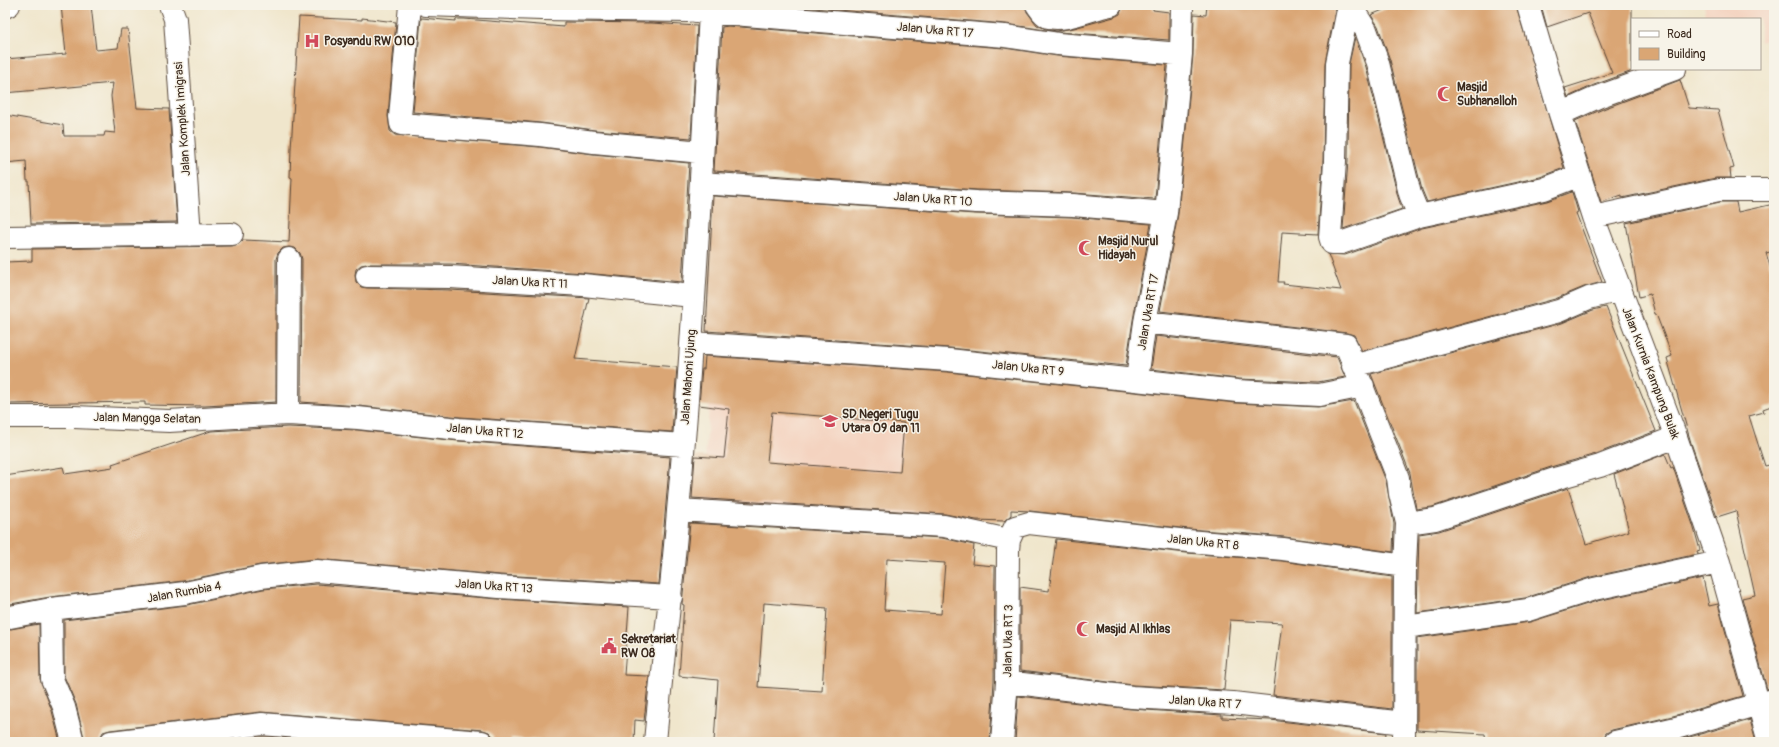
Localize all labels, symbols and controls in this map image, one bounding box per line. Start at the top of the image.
legend [1631,18,1761,70]
street label: Jalan Uka RT 17 [896,20,975,41]
text: Road [1667,27,1692,42]
hospital icon: Posyandu RW 010 [303,32,321,50]
place label: Posyandu RW 010 [324,34,415,49]
text: Building [1667,47,1706,62]
street label: Jalan Komplek Imigrasi [171,61,194,177]
place label: Masjid Subhanalloh [1457,80,1517,109]
mosque icon: Masjid Subhanalloh [1436,85,1454,103]
street label: Jalan Uka RT 10 [893,189,973,210]
place label: Masjid Nurul Hidayah [1098,234,1158,263]
mosque icon: Masjid Nurul Hidayah [1077,239,1095,257]
street label: Jalan Uka RT 17 [1134,272,1163,351]
street label: Jalan Uka RT 11 [492,273,568,292]
street label: Jalan Kurnia Kampung Bulak [1618,305,1683,441]
street label: Jalan Mahoni Ujung [678,329,699,425]
street label: Jalan Uka RT 9 [991,357,1065,380]
place label: SD Negeri Tugu Utara 09 dan 11 [842,407,920,436]
street label: Jalan Mangga Selatan [93,410,201,427]
school or university icon: SD Negeri Tugu Utara 09 dan 11 [821,412,839,430]
street label: Jalan Uka RT 12 [446,421,525,442]
street label: Jalan Uka RT 8 [1166,531,1240,554]
street label: Jalan Uka RT 13 [455,576,533,597]
street label: Jalan Rumbia 4 [146,579,222,606]
street label: Jalan Uka RT 3 [1000,604,1017,678]
mosque icon: Masjid Al Ikhlas [1075,620,1093,638]
place label: Masjid Al Ikhlas [1096,622,1171,637]
place label: Sekretariat RW 08 [621,632,677,661]
public building icon: Sekretariat RW 08 [600,637,618,655]
street label: Jalan Uka RT 7 [1168,692,1242,713]

